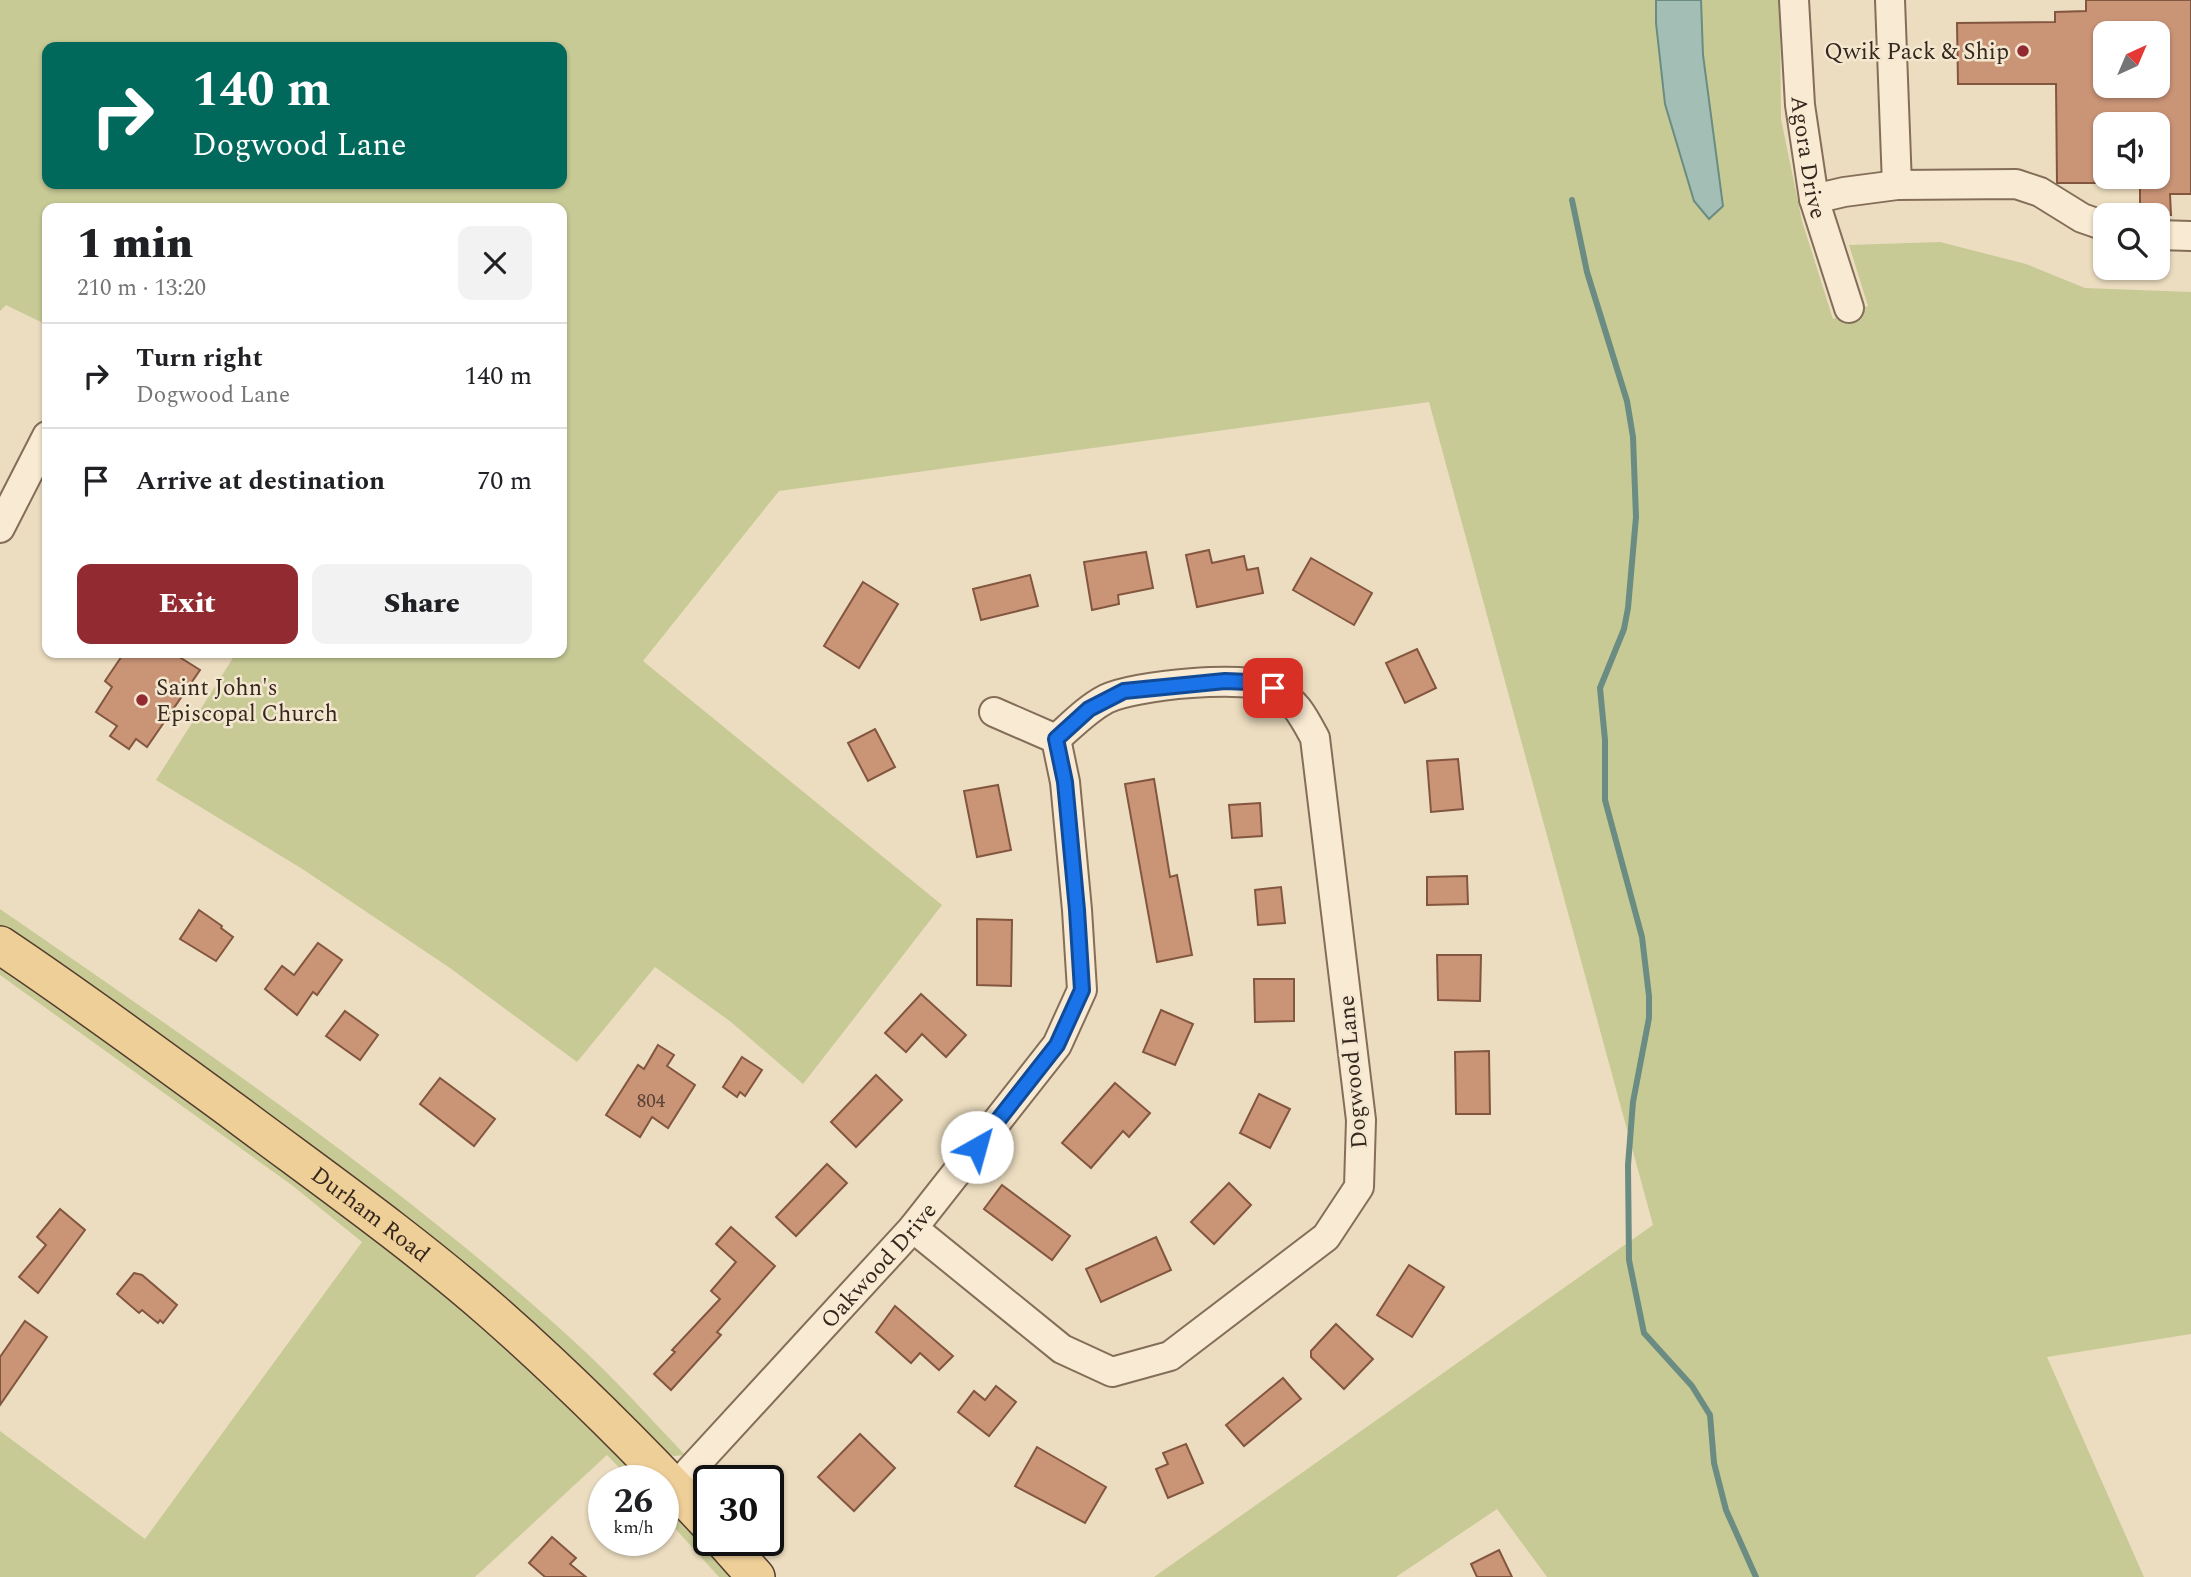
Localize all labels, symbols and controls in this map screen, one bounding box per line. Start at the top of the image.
north arrow [2093,21,2170,98]
map controls [2093,21,2170,280]
place label: Qwik Pack & Ship [1824,35,2009,70]
marker: Qwik Pack & Ship [2015,43,2031,59]
text: 140 m [192,53,331,128]
icon: right [77,70,168,161]
street label: Agora Drive [1780,95,1835,224]
button: sound [2093,112,2170,189]
text: Dogwood Lane [192,121,406,170]
button: search [2093,203,2170,280]
text: 1 min [77,213,193,276]
button: close [458,226,532,300]
text: 210 m · 13:20 [77,271,206,306]
text: Turn right [136,338,263,378]
text: 140 m [464,356,532,396]
icon: right [77,357,115,395]
text: Dogwood Lane [136,378,290,413]
text: Arrive at destination [136,461,385,501]
text: 70 m [477,461,532,501]
icon: arrive [77,462,115,500]
button: Exit [77,564,298,644]
button: Share [312,564,532,644]
pin [1243,658,1303,718]
icon: arrive [1254,669,1292,707]
place label: Saint John's Episcopal Church [156,671,338,732]
marker: Saint John's Episcopal Church [134,692,150,708]
street label: Dogwood Lane [1329,994,1378,1150]
house number: 804 [637,1087,666,1116]
position arrow [940,1110,1014,1184]
street label: Durham Road [303,1158,437,1272]
street label: Oakwood Drive [813,1195,946,1337]
speed limit sign: 30 [693,1465,784,1556]
text: 26 [614,1475,653,1528]
text: km/h [613,1514,654,1541]

